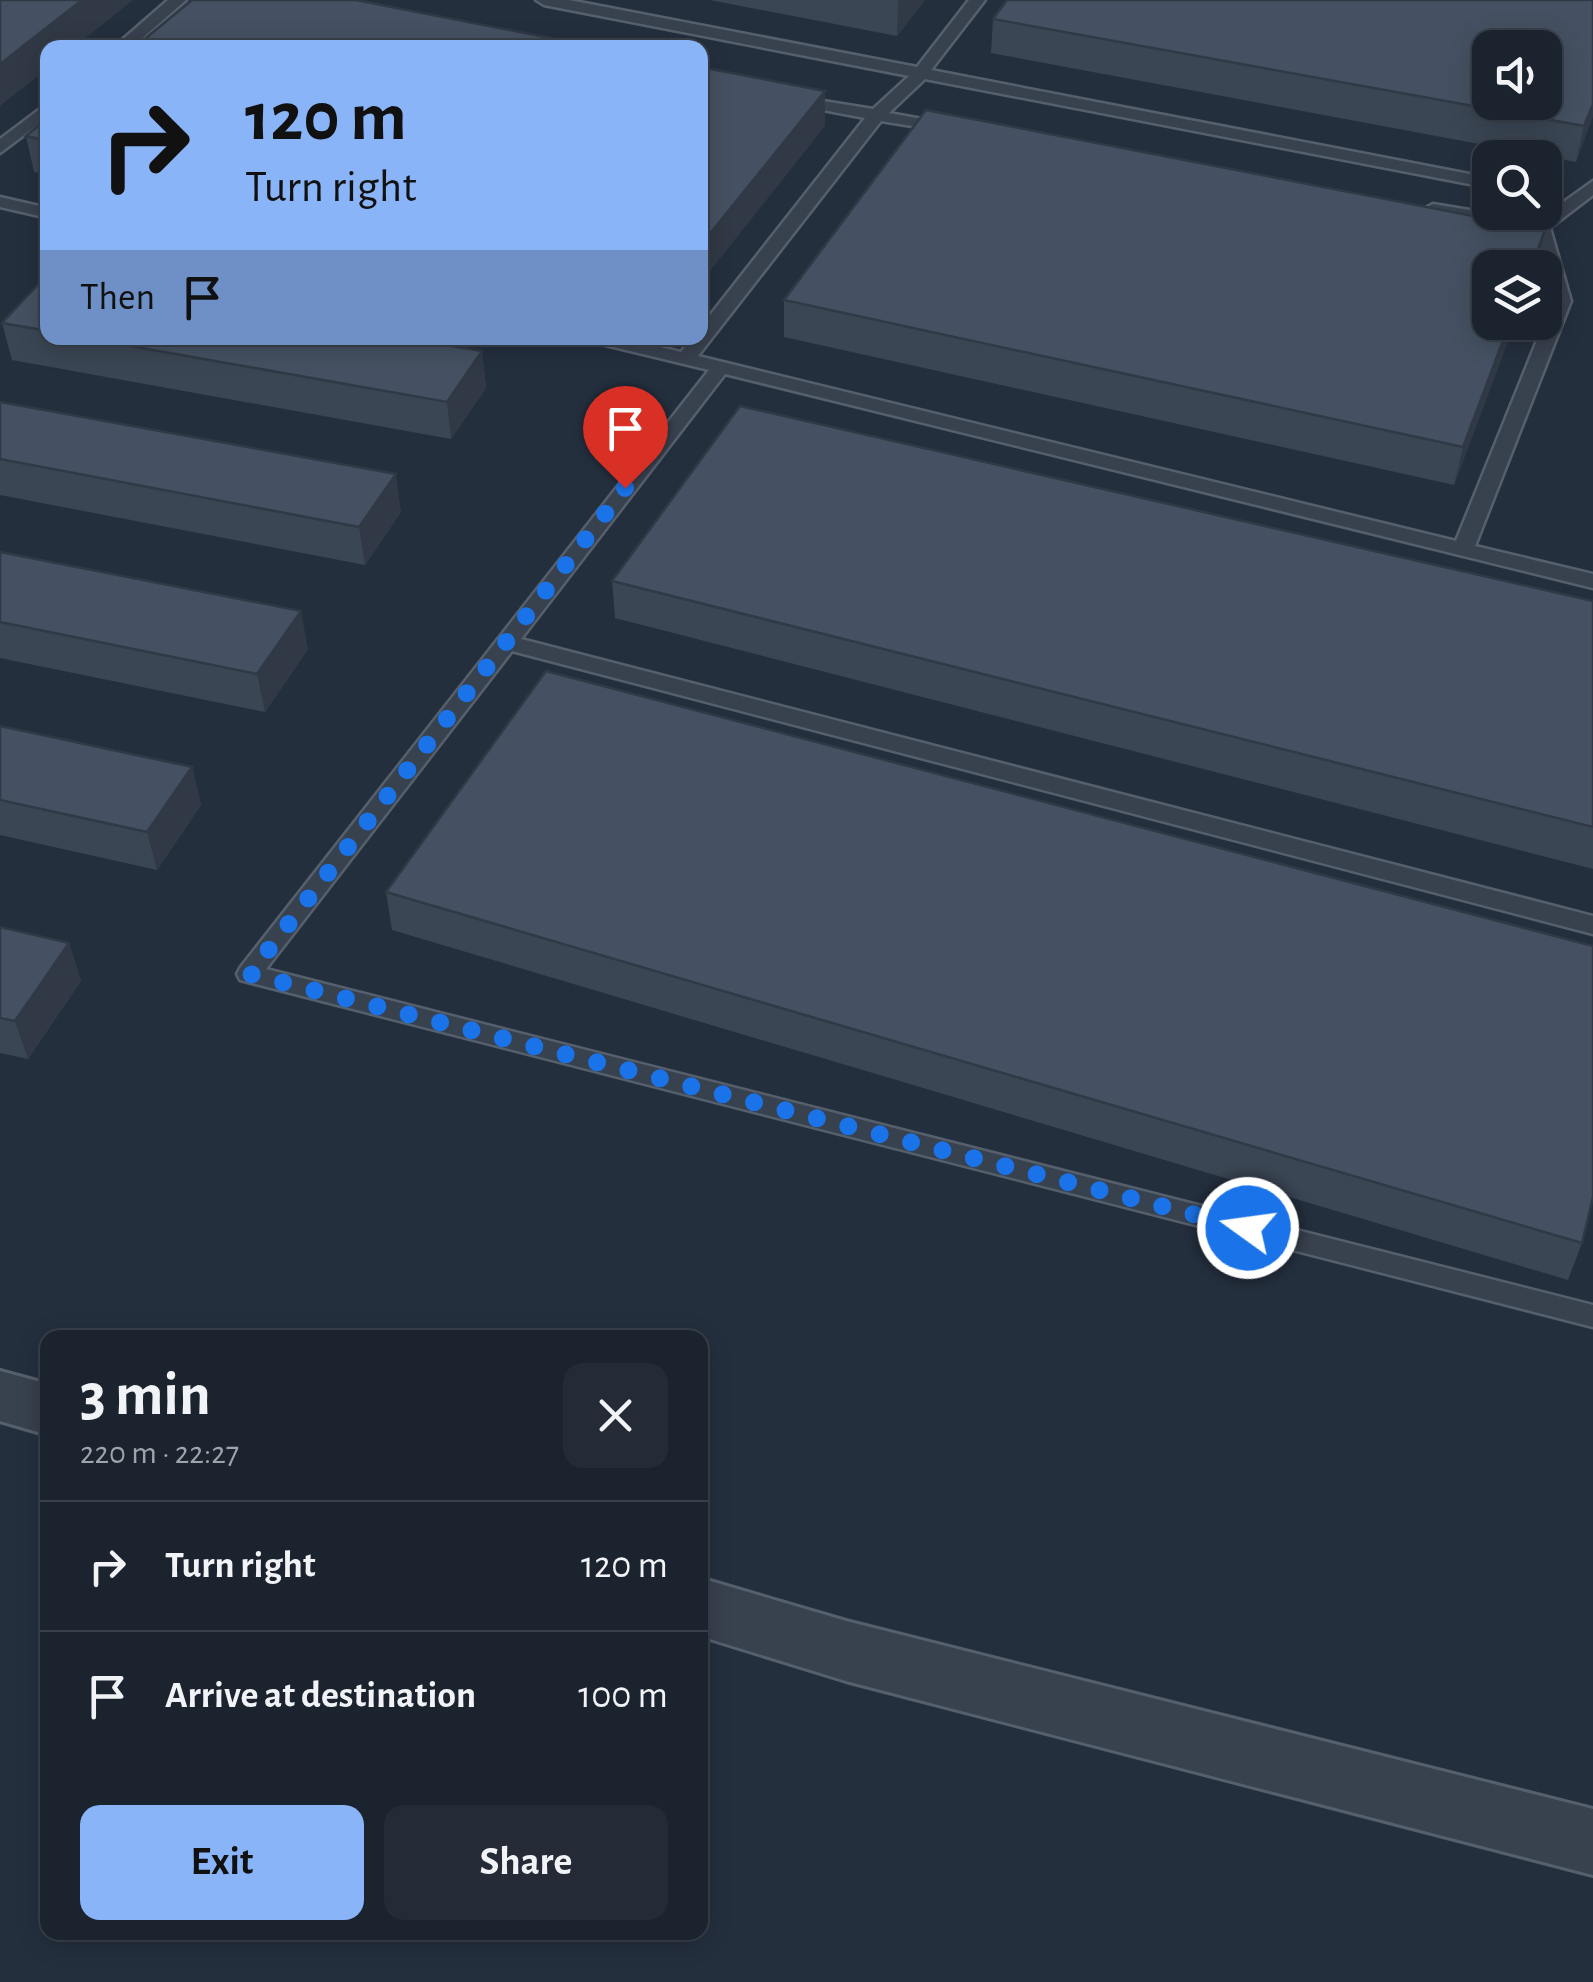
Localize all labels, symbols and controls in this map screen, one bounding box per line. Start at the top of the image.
map controls [1472,30,1562,340]
button: sound [1472,30,1562,120]
icon: right [80,80,210,210]
text: 120 m [245,83,407,153]
button: search [1472,140,1562,230]
text: Turn right [245,165,417,210]
button: layers [1472,250,1562,340]
icon: arrive [175,270,230,325]
text: Then [80,279,155,317]
pin [583,386,668,489]
icon: arrive [598,401,653,456]
position arrow [1196,1176,1300,1280]
button: close [563,1363,668,1468]
text: 3 min [80,1366,211,1426]
text: 220 m · 22:27 [80,1437,239,1469]
icon: right [80,1539,135,1594]
text: Turn right [165,1547,315,1585]
text: 120 m [581,1547,668,1585]
icon: arrive [80,1669,135,1724]
text: Arrive at destination [165,1677,476,1715]
text: 100 m [578,1677,668,1715]
button: Exit [80,1805,364,1920]
button: Share [384,1805,668,1920]

